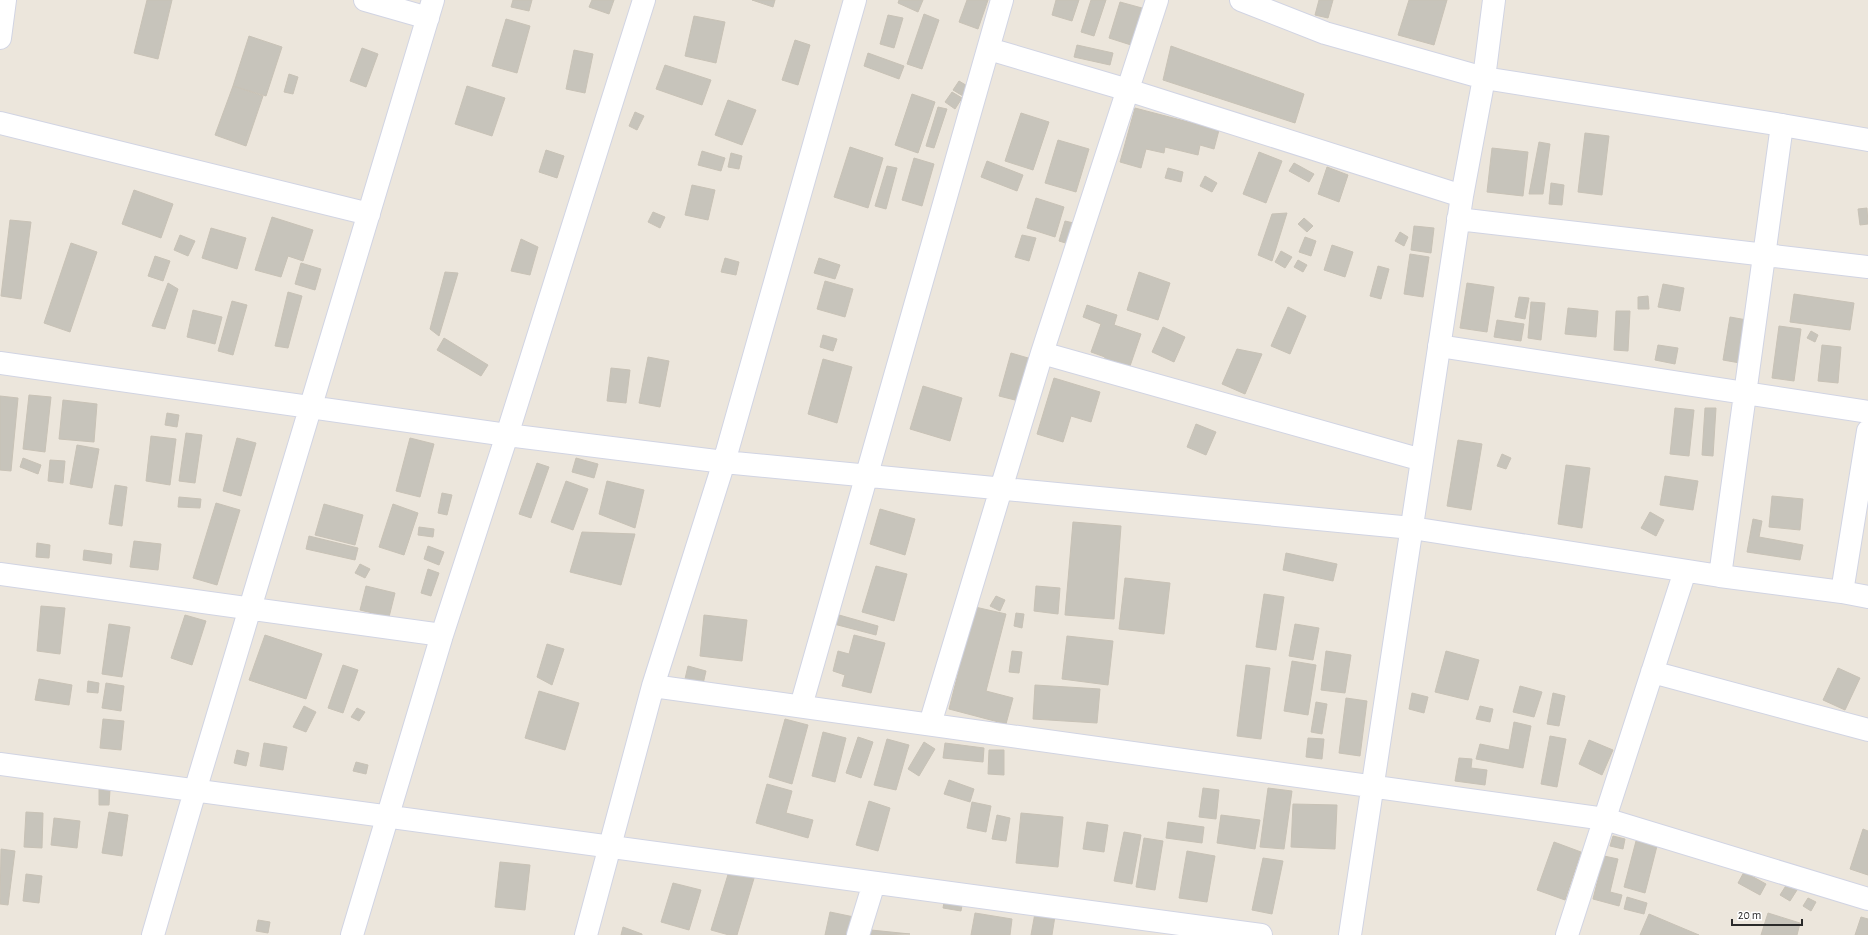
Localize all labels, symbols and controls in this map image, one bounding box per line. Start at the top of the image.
scale bar [1732,901,1802,927]
text: 20 m [1738,909,1761,921]

